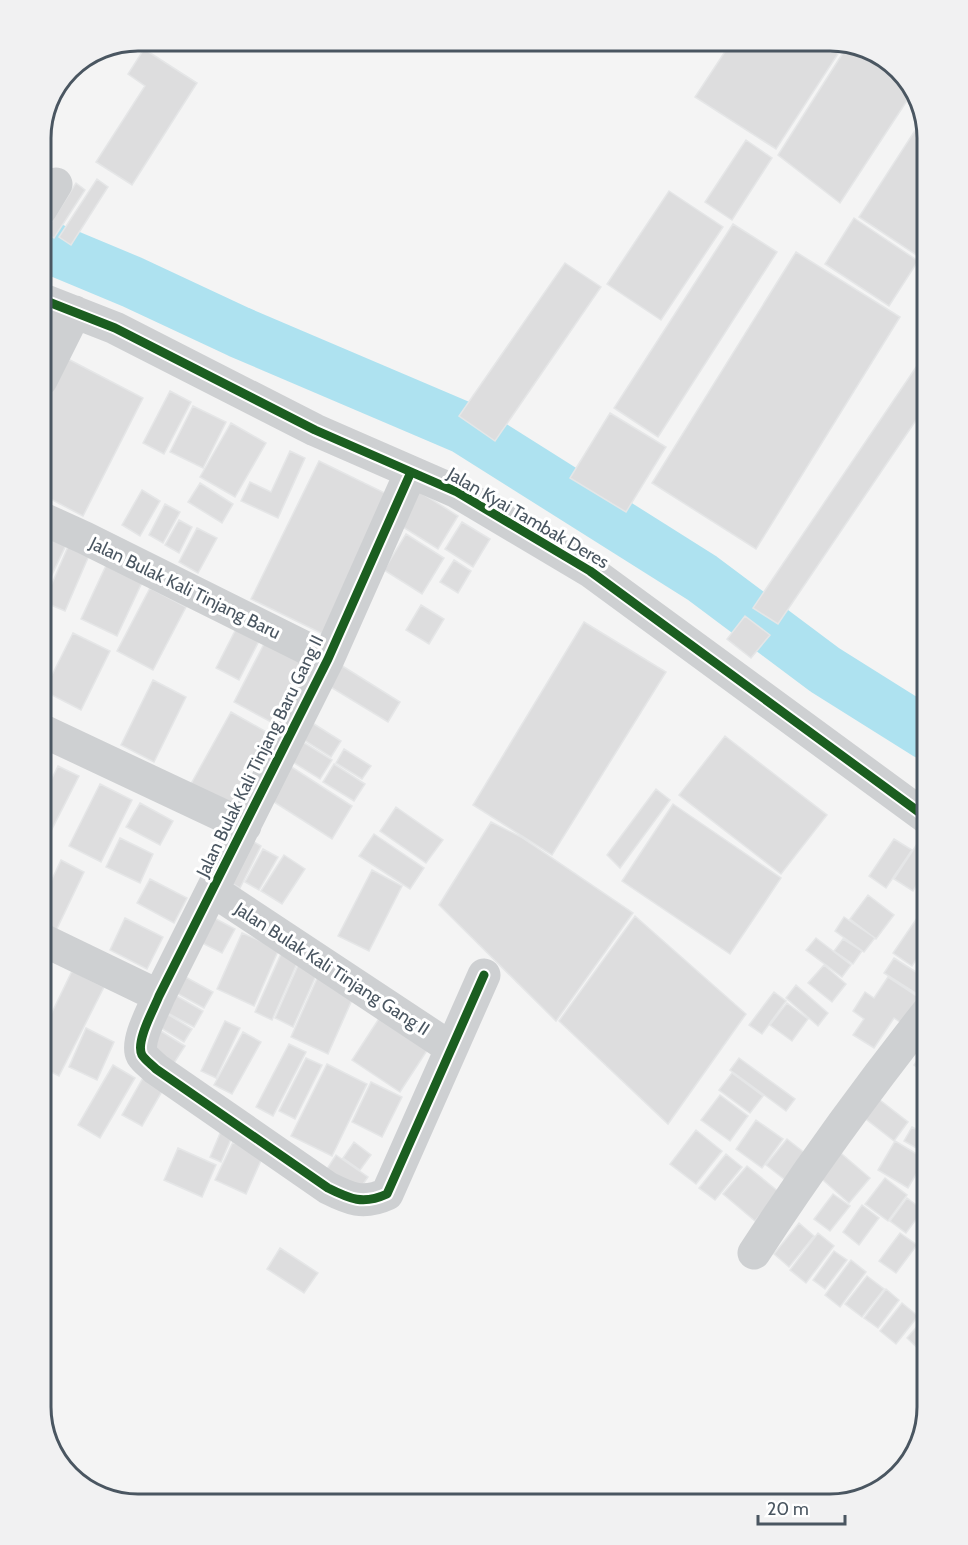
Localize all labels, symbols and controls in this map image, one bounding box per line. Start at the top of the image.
street label: Jalan Kyai Tambak Deres [443,462,613,573]
street label: Jalan Bulak Kali Tinjang Baru [85,532,284,644]
street label: Jalan Bulak Kali Tinjang Baru Gang II [191,631,328,881]
street label: Jalan Bulak Kali Tinjang Gang II [230,897,434,1040]
scale bar [758,1488,845,1526]
text: 20 m [767,1498,809,1520]

